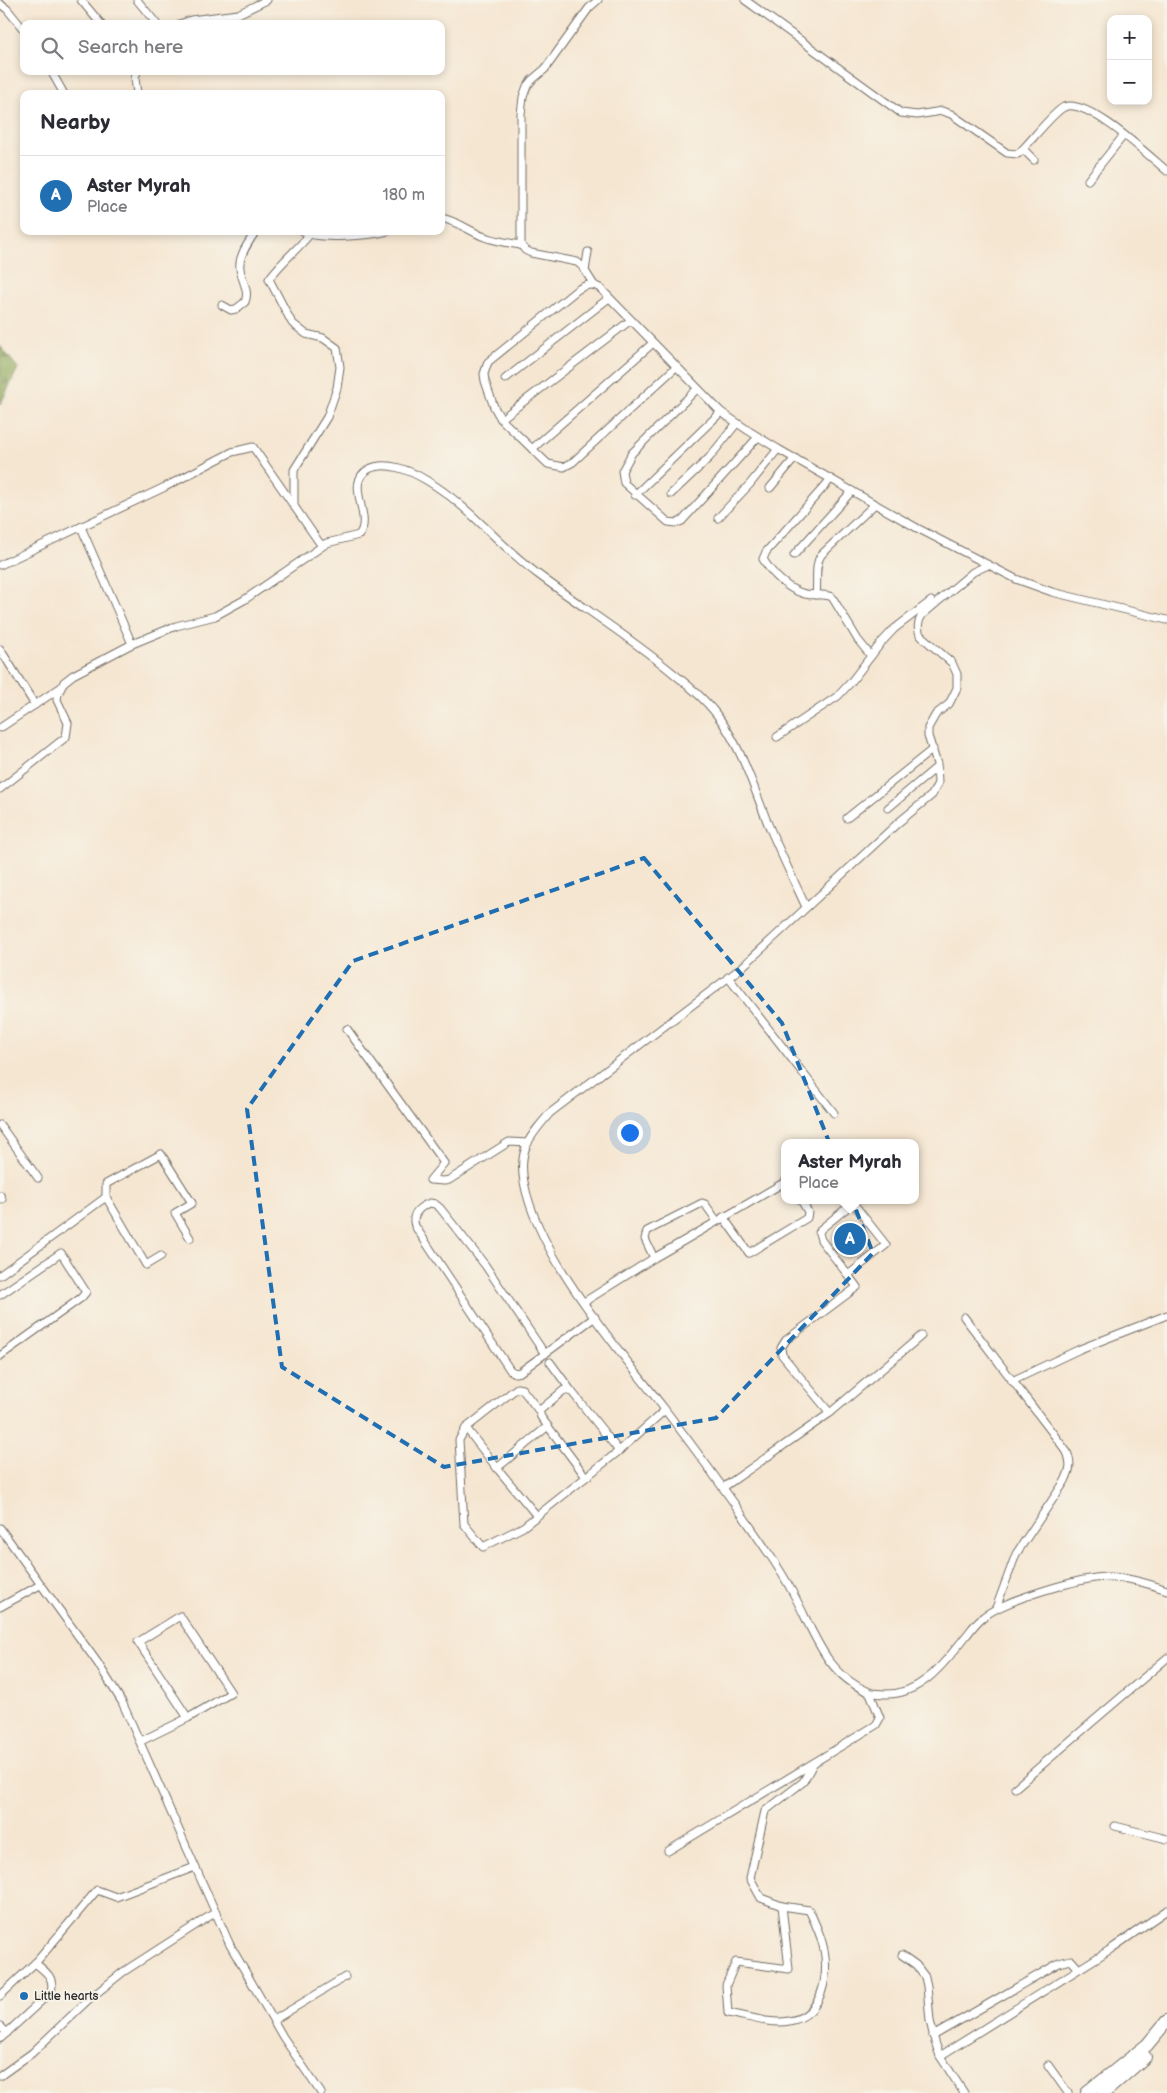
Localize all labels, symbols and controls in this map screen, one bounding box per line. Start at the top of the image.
map controls [1107,15,1152,105]
button: + [1107,15,1152,60]
search box [20,20,445,75]
icon: search [38,34,66,62]
text: Search here [78,36,183,59]
button: − [1107,60,1152,105]
text: Nearby [40,110,110,135]
text: Aster Myrah [87,175,191,198]
text: A [51,186,61,205]
text: 180 m [383,186,425,205]
text: Place [87,198,128,217]
your location [617,1120,643,1146]
popup [781,1139,919,1204]
text: Aster Myrah [798,1151,902,1174]
text: Place [798,1174,839,1193]
pin: A [834,1220,866,1258]
place label: Little hearts [34,1989,99,2004]
marker: Little hearts [18,1990,30,2002]

